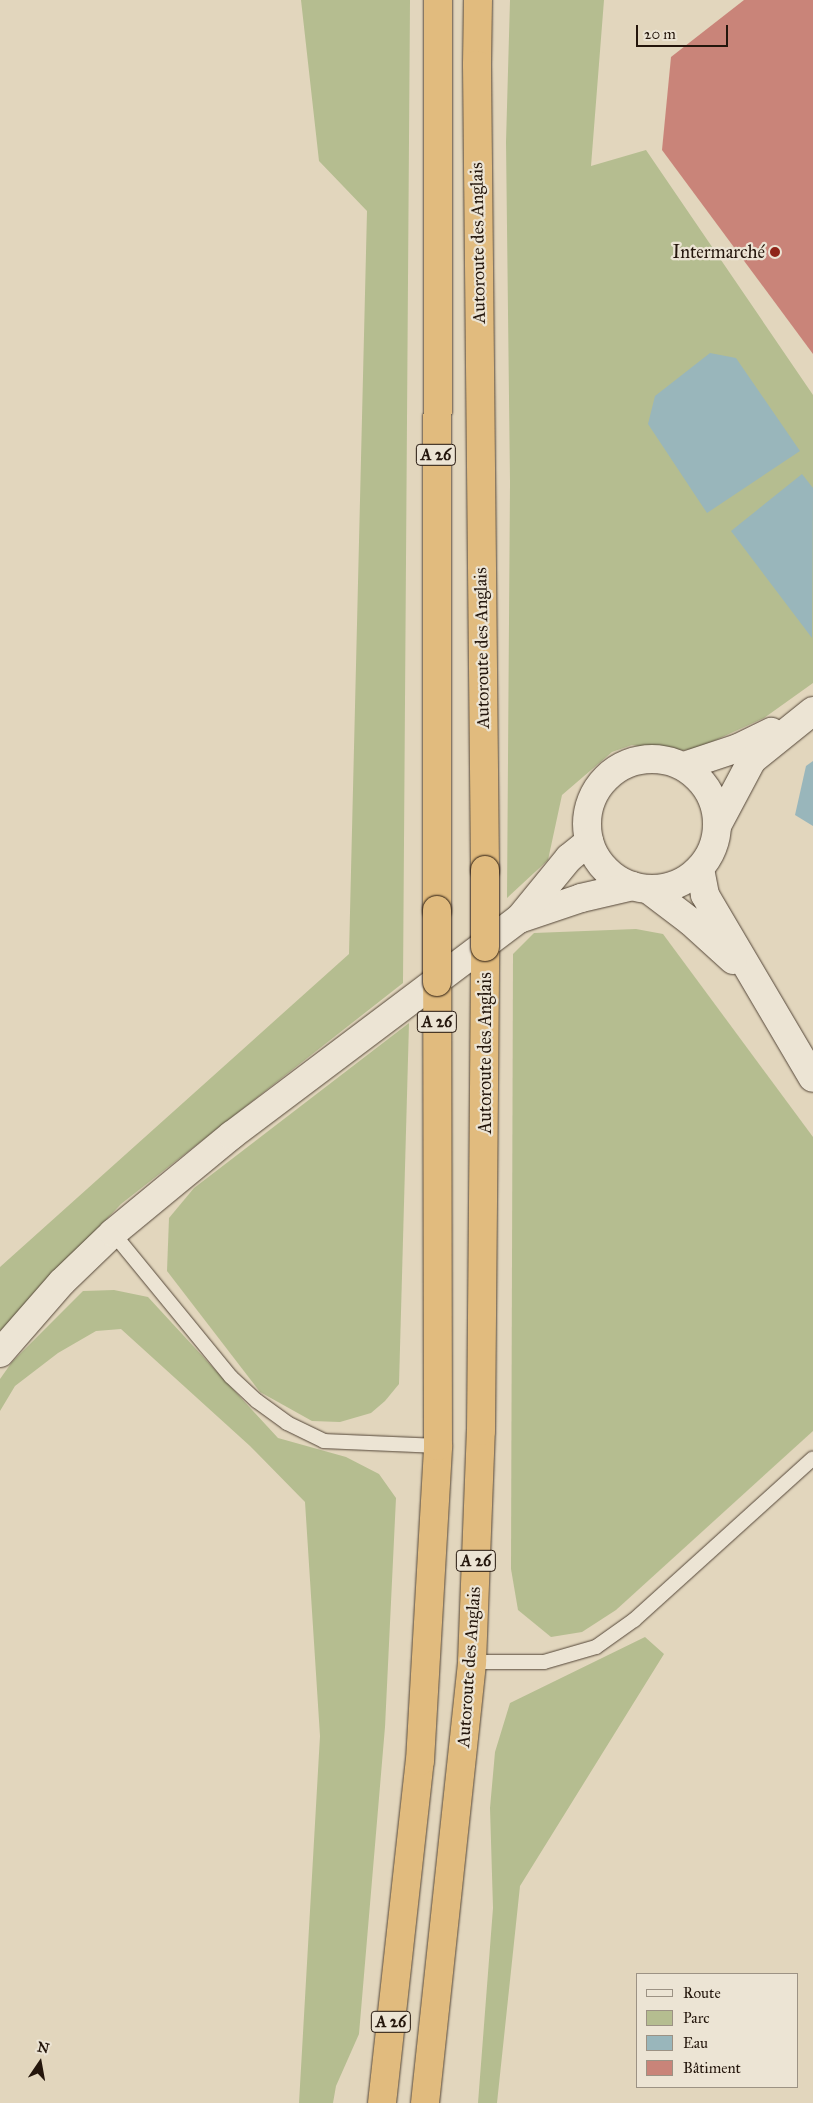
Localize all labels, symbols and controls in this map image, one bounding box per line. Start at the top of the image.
scale bar [638,15,730,47]
text: 20 m [644,25,676,43]
street label: Autoroute des Anglais [466,162,490,324]
place label: Intermarché [673,241,765,263]
marker: Intermarché [769,246,781,258]
road number: A 26 [415,442,457,468]
street label: Autoroute des Anglais [470,567,494,729]
street label: Autoroute des Anglais [474,972,496,1134]
road number: A 26 [416,1009,458,1036]
road number: A 26 [455,1548,497,1574]
street label: Autoroute des Anglais [453,1586,485,1748]
legend [636,1973,798,2088]
text: Route [683,1984,721,2002]
road number: A 26 [370,2008,412,2035]
text: Parc [683,2009,710,2027]
text: Eau [683,2034,708,2052]
north arrow [15,2038,65,2088]
text: N [36,2038,51,2057]
text: Bâtiment [683,2059,741,2077]

